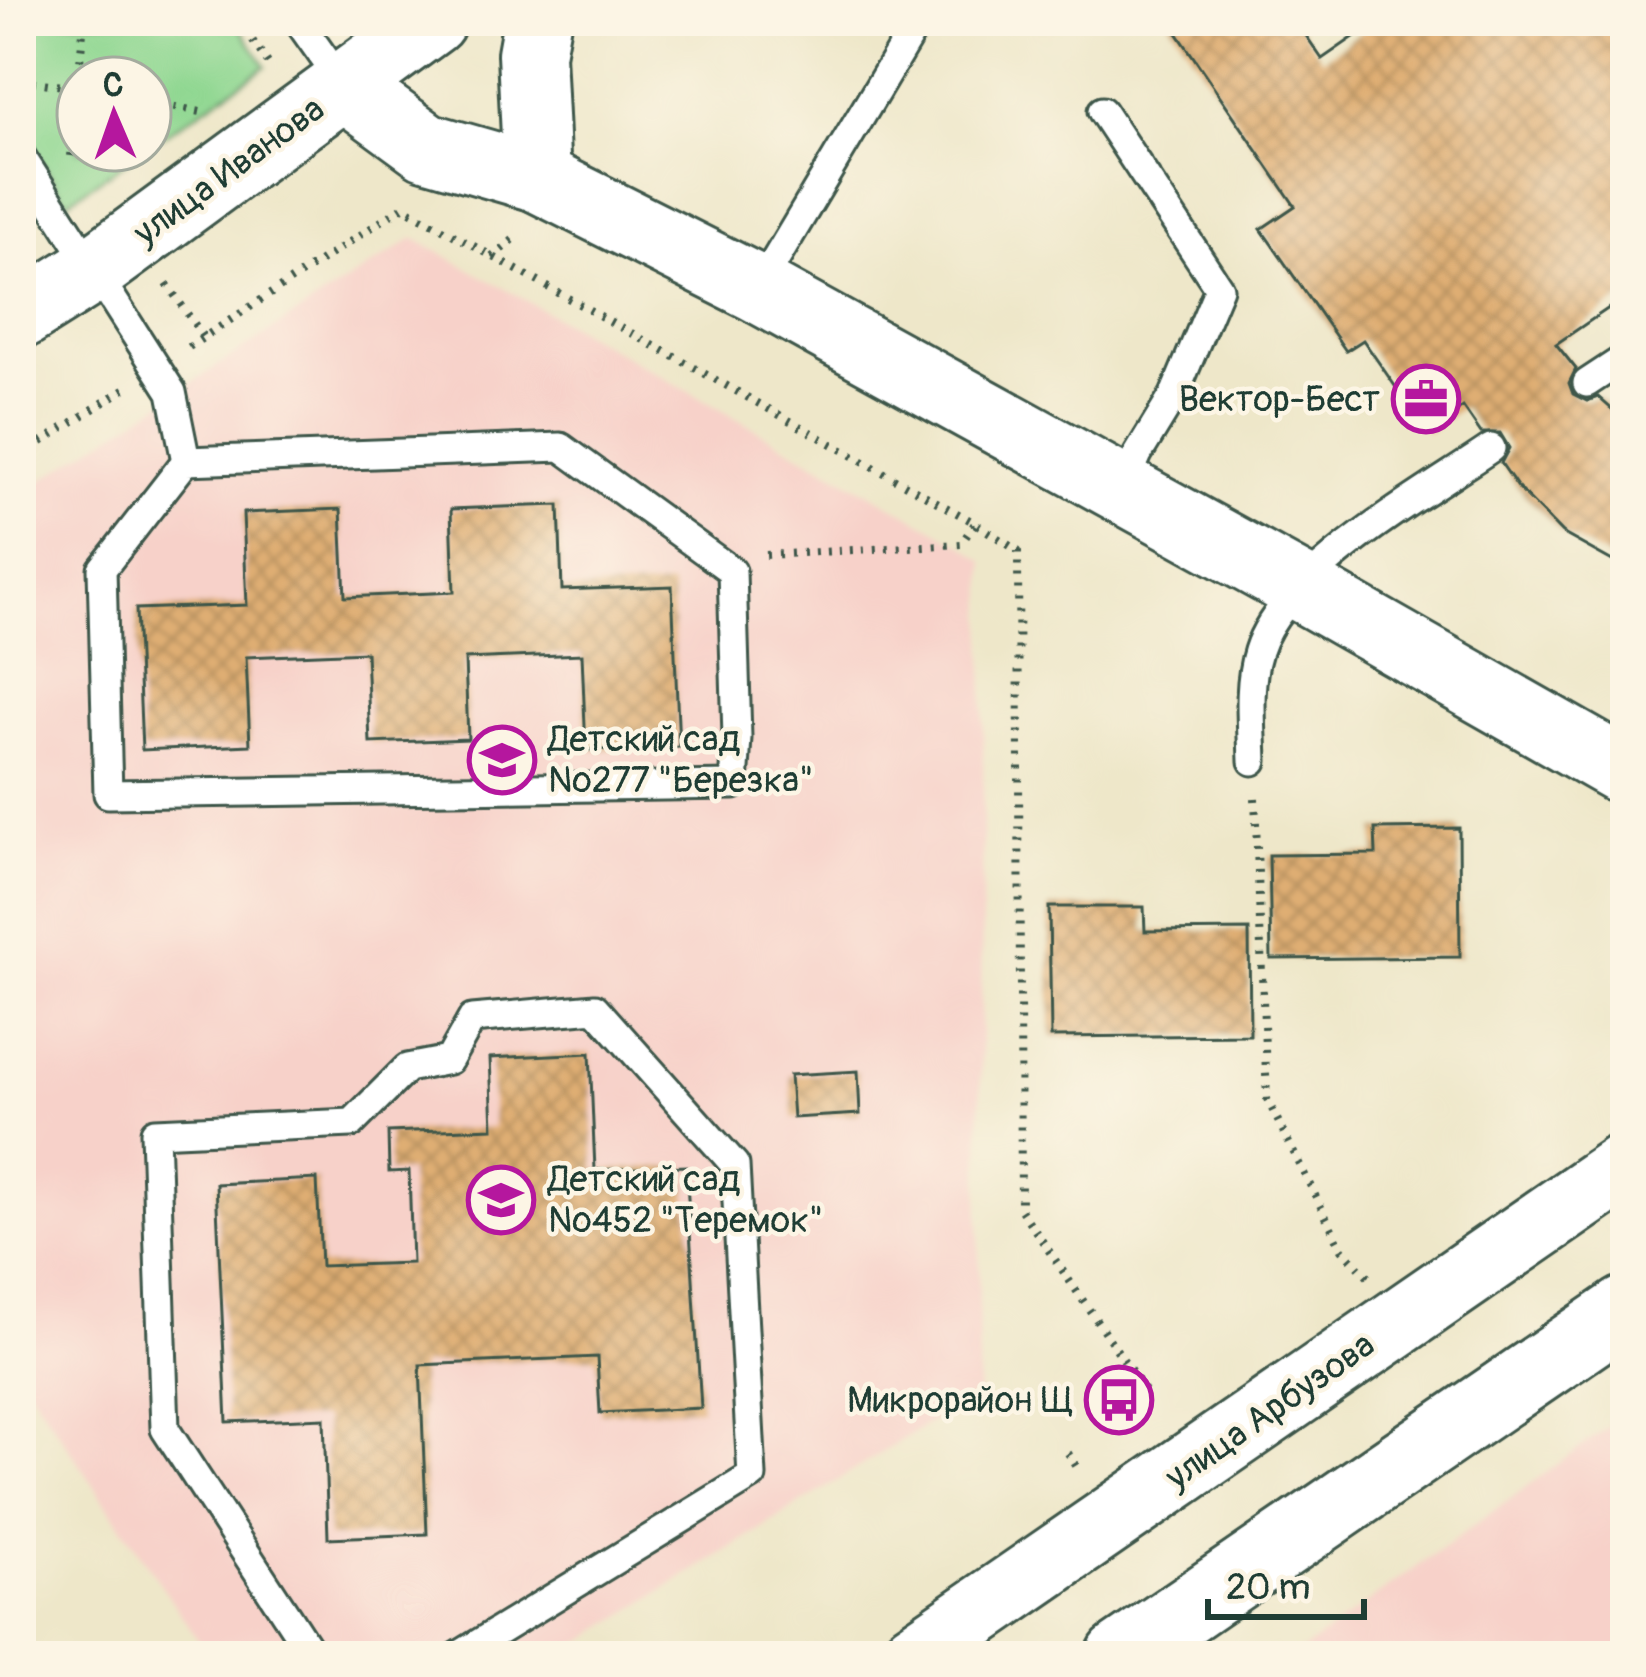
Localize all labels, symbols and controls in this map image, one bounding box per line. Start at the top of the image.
north arrow [54,54,174,174]
text: С [102,65,124,106]
street label: улица Иванова [124,87,333,256]
office icon: Вектор-Бeст [1391,364,1461,434]
place label: Вектор-Бeст [1179,377,1380,422]
place label: Детский сад №277 "Березка" [546,717,814,803]
school or university icon: Детский сад №277 "Березка" [467,725,537,795]
place label: Детский сад №452 "Теремок" [546,1157,823,1243]
school or university icon: Детский сад №452 "Теремок" [466,1165,536,1235]
street label: улица Арбузова [1156,1322,1383,1500]
bus stop icon: Микрорайон Щ [1084,1365,1154,1435]
place label: Микрорайон Щ [847,1378,1073,1423]
scale bar [1208,1545,1364,1619]
text: 20 m [1226,1565,1311,1610]

